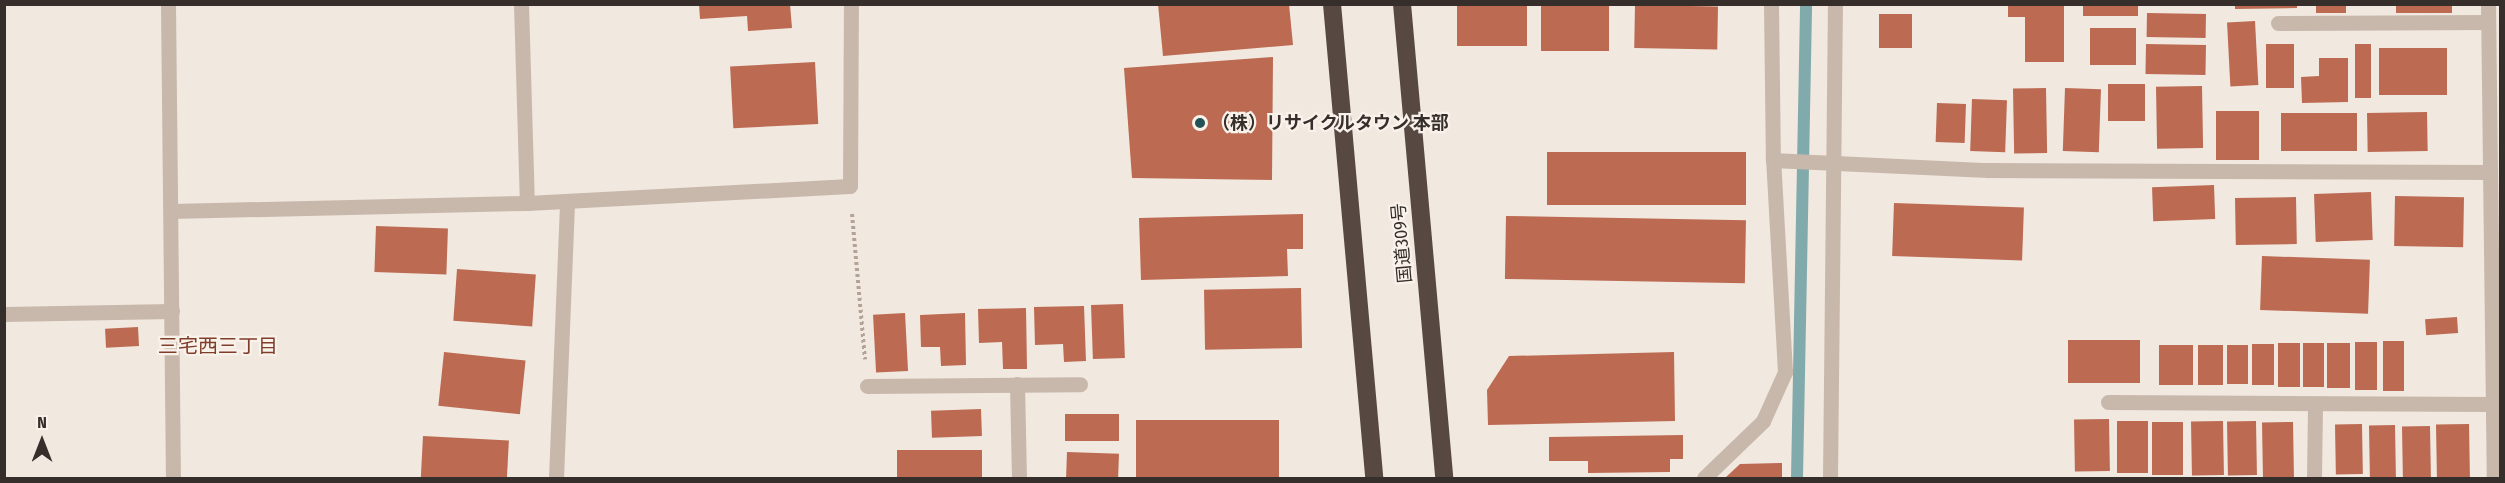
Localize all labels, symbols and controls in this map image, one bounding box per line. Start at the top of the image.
place label: （株）リサイクルタウン 本部 [1212,112,1450,134]
marker: （株）リサイクルタウン 本部 [1193,116,1207,130]
street label: 国道309号 [1388,202,1416,284]
district label: 三宅西三丁目 [158,334,278,358]
north arrow [12,411,72,471]
text: N [37,413,47,432]

